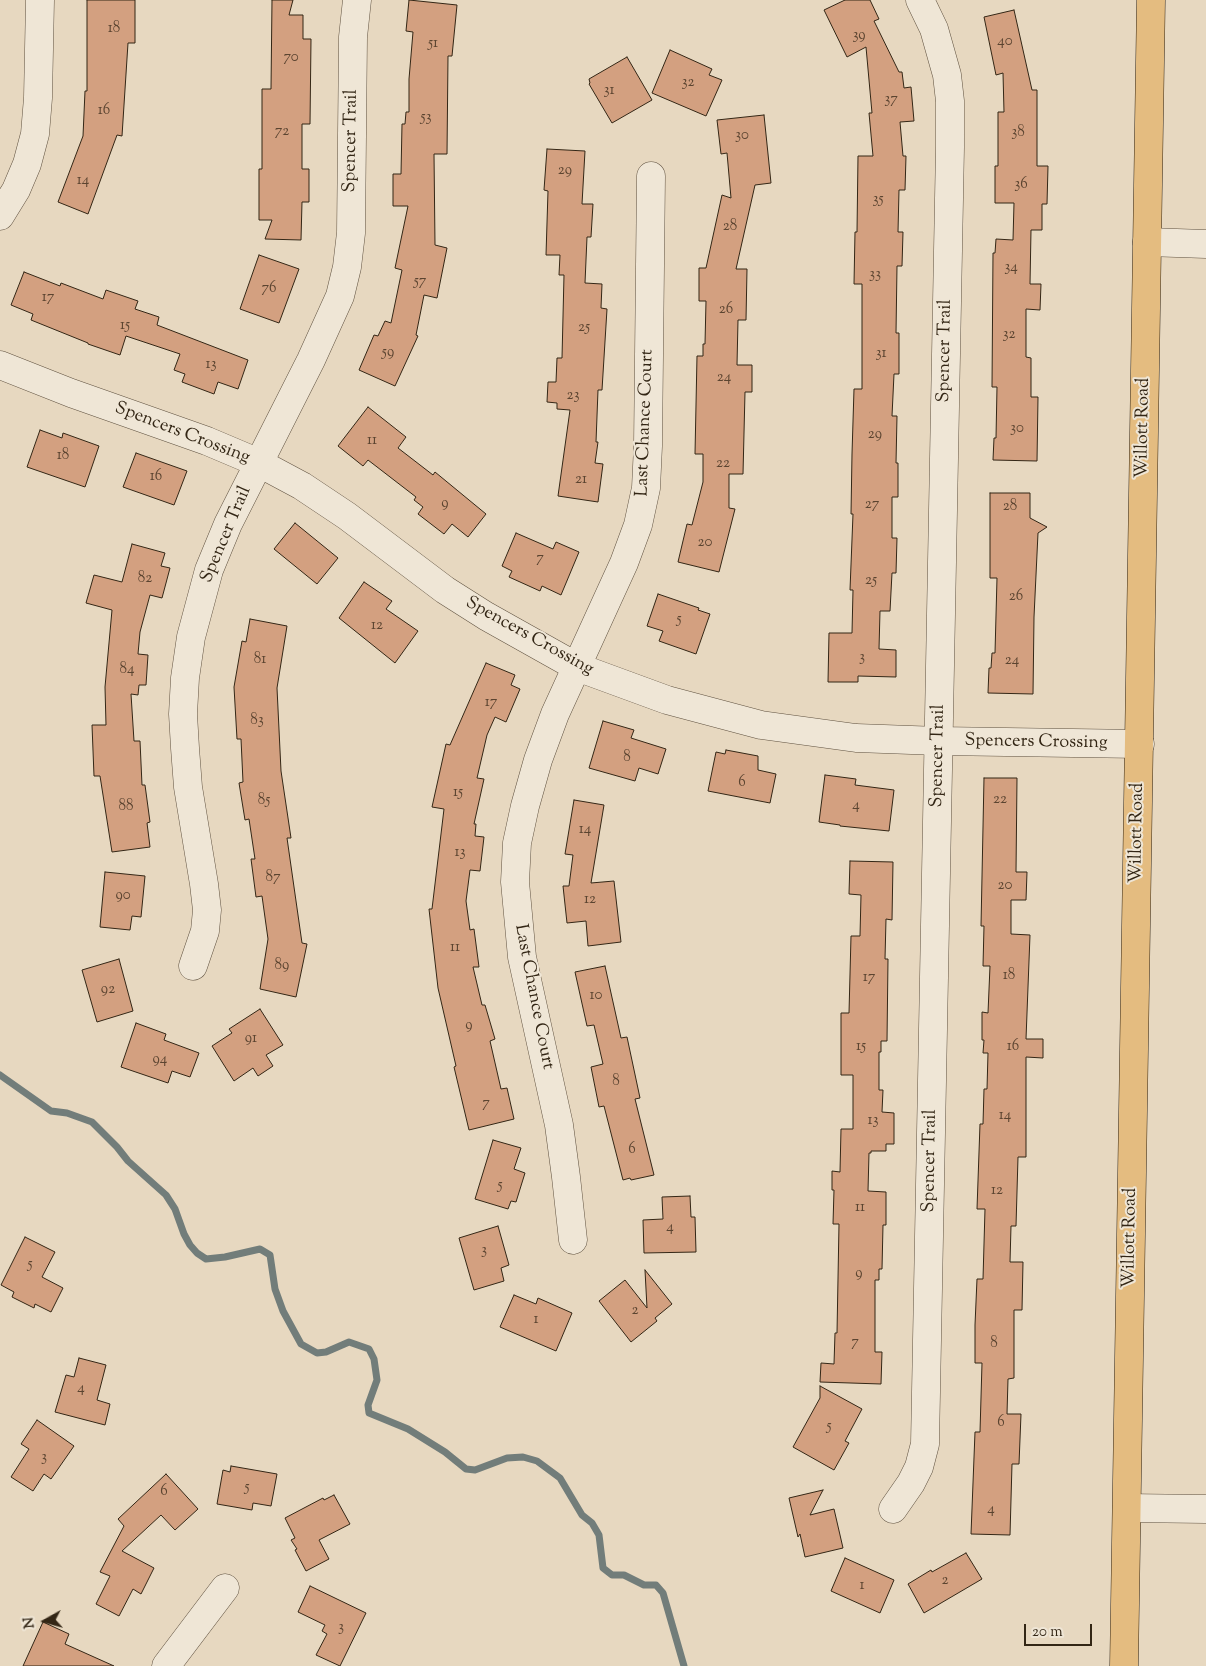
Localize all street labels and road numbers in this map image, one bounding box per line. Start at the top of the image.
street label: Spencer Trail [340,89,364,193]
street label: Spencer Trail [934,299,958,403]
street label: Last Chance Court [633,349,659,497]
street label: Willott Road [1132,378,1156,478]
street label: Spencers Crossing [111,398,253,470]
street label: Spencer Trail [197,483,257,587]
street label: Spencers Crossing [461,593,597,681]
street label: Spencer Trail [927,704,951,808]
street label: Spencers Crossing [964,731,1108,755]
street label: Willott Road [1126,783,1150,883]
street label: Last Chance Court [508,923,558,1071]
street label: Spencer Trail [919,1109,943,1213]
street label: Willott Road [1119,1188,1143,1288]

